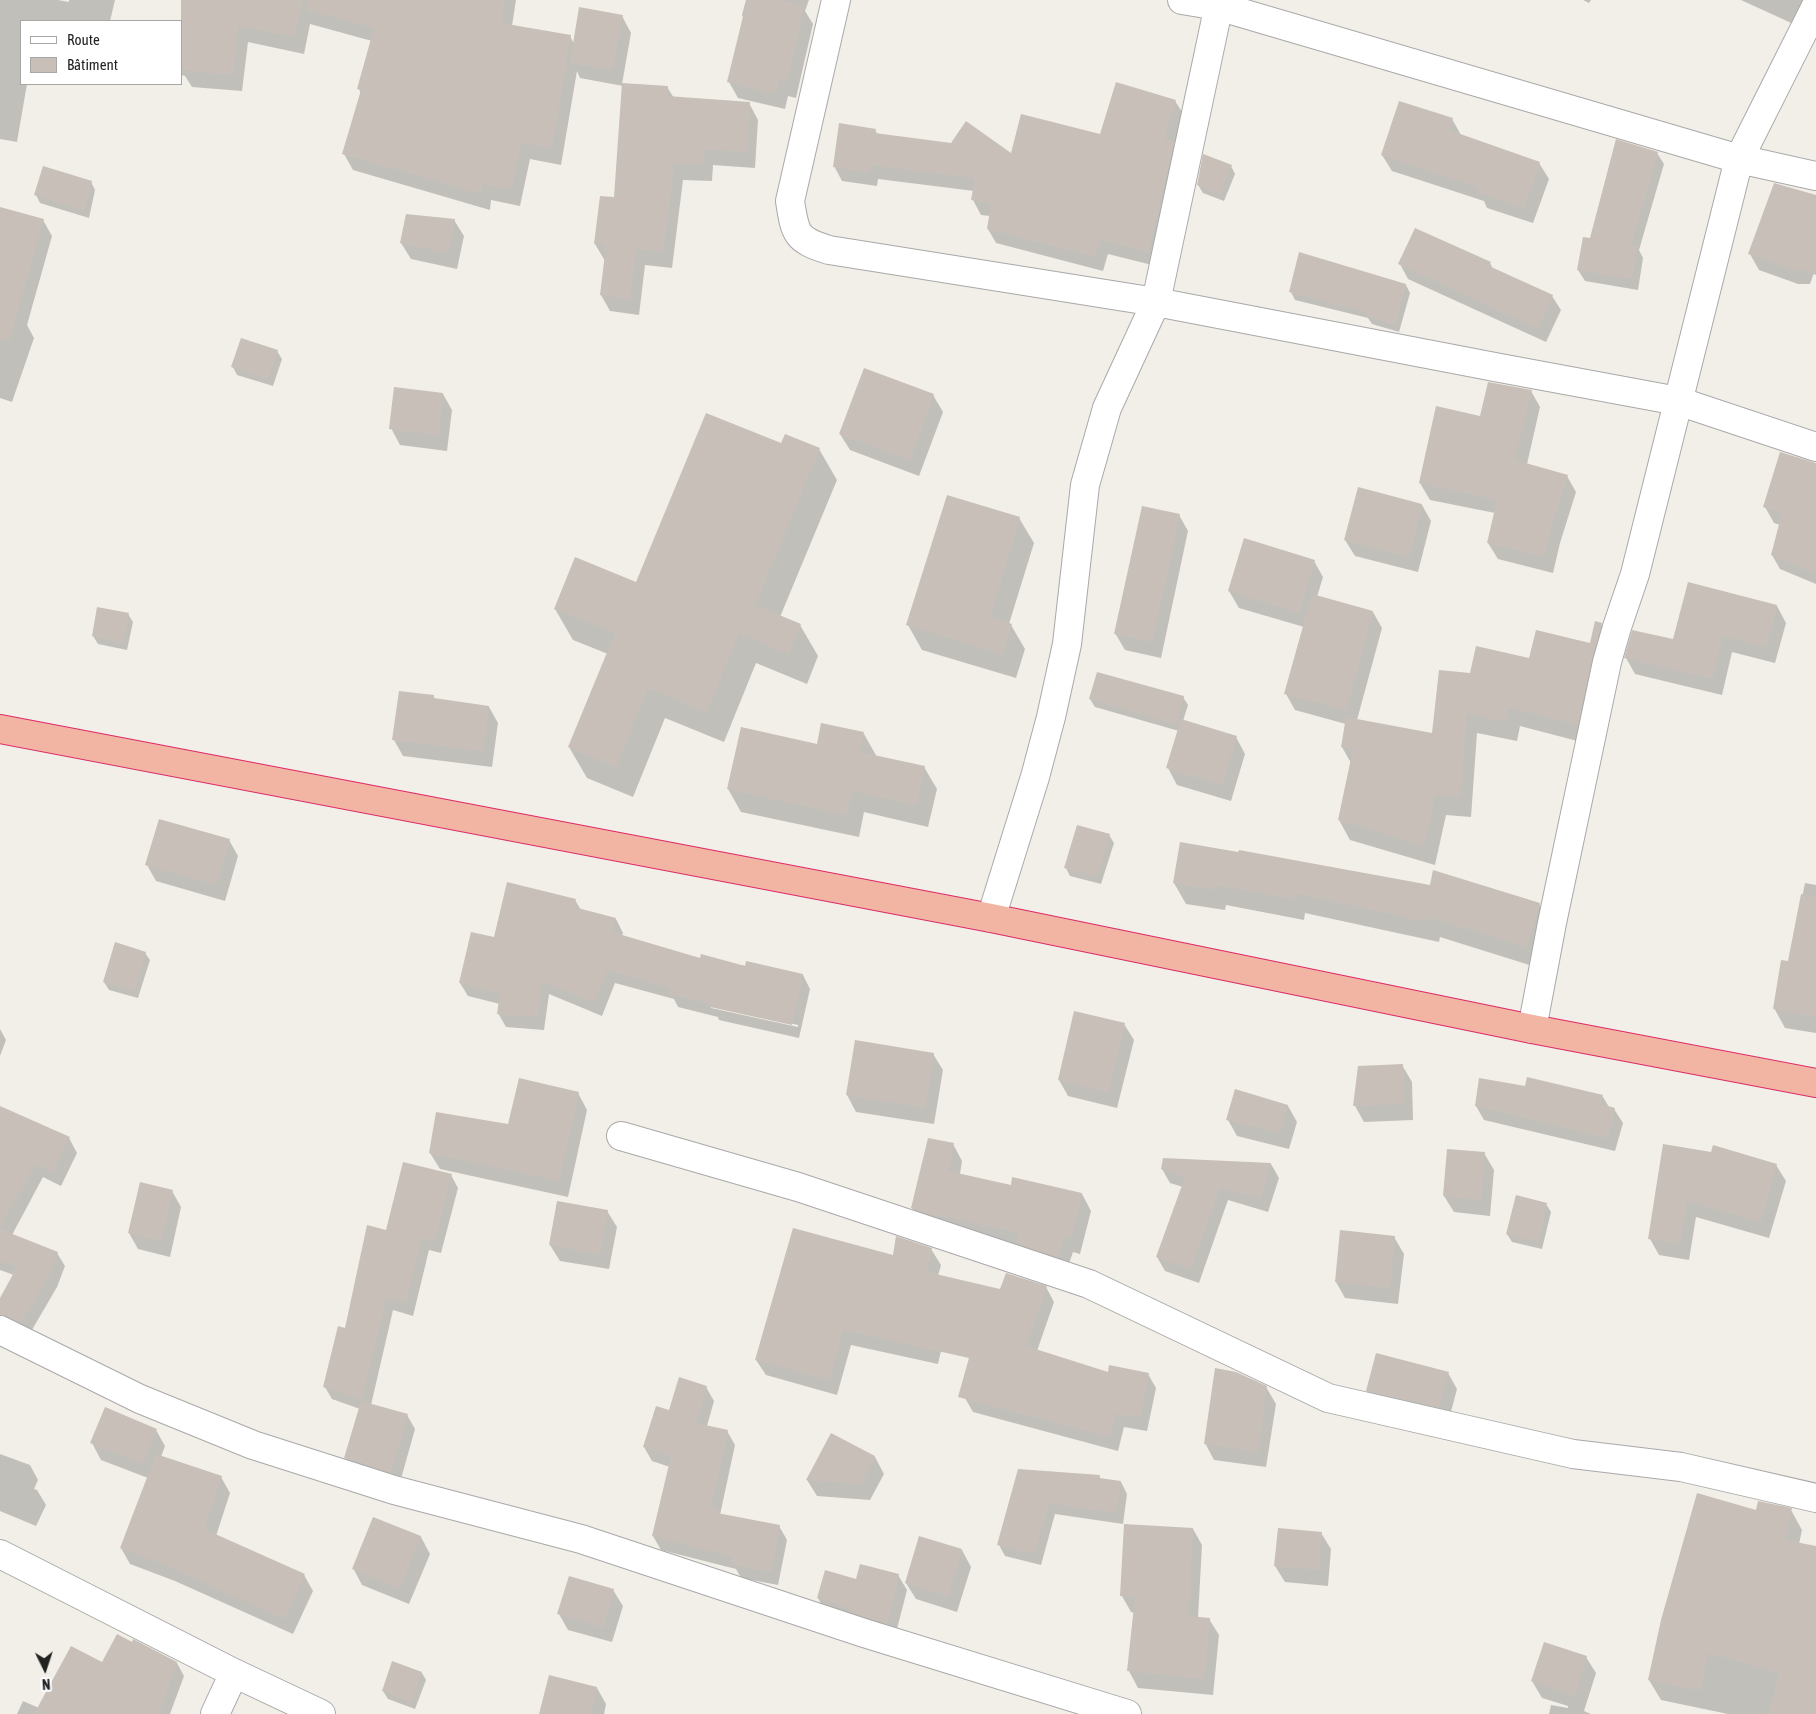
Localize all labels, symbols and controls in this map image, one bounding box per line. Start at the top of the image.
legend [20,20,182,85]
text: Route [67,31,100,48]
text: Bâtiment [67,56,118,73]
north arrow [20,1644,70,1694]
text: N [41,1676,51,1692]

